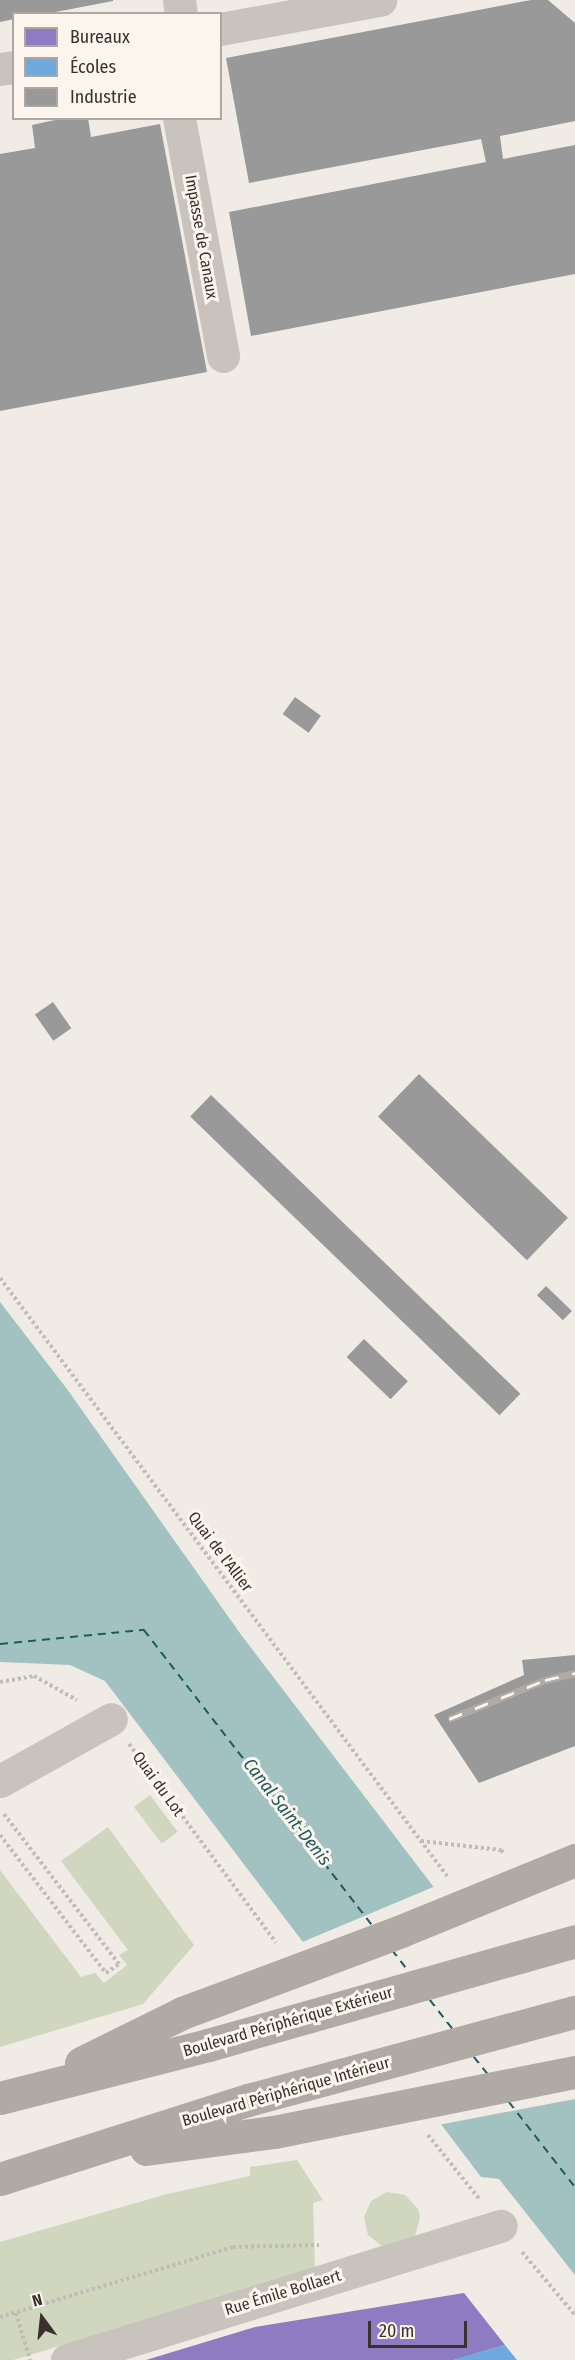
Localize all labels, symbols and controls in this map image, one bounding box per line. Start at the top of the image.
legend [12,12,222,120]
text: Bureaux [70,26,130,48]
text: Écoles [70,56,116,78]
text: Industrie [70,86,137,108]
street label: Impasse de Canaux [181,174,221,300]
street label: Quai de l'Allier [184,1508,256,1596]
street label: Quai du Lot [128,1748,188,1820]
water label: Canal Saint-Denis [238,1754,336,1870]
street label: Boulevard Périphérique Extérieur [181,1983,395,2061]
street label: Boulevard Périphérique Intérieur [180,2053,392,2131]
street label: Rue Émile Bollaert [223,2266,343,2320]
north arrow [12,2288,72,2348]
text: N [30,2290,44,2311]
scale bar [371,2309,470,2347]
text: 20 m [379,2320,414,2342]

